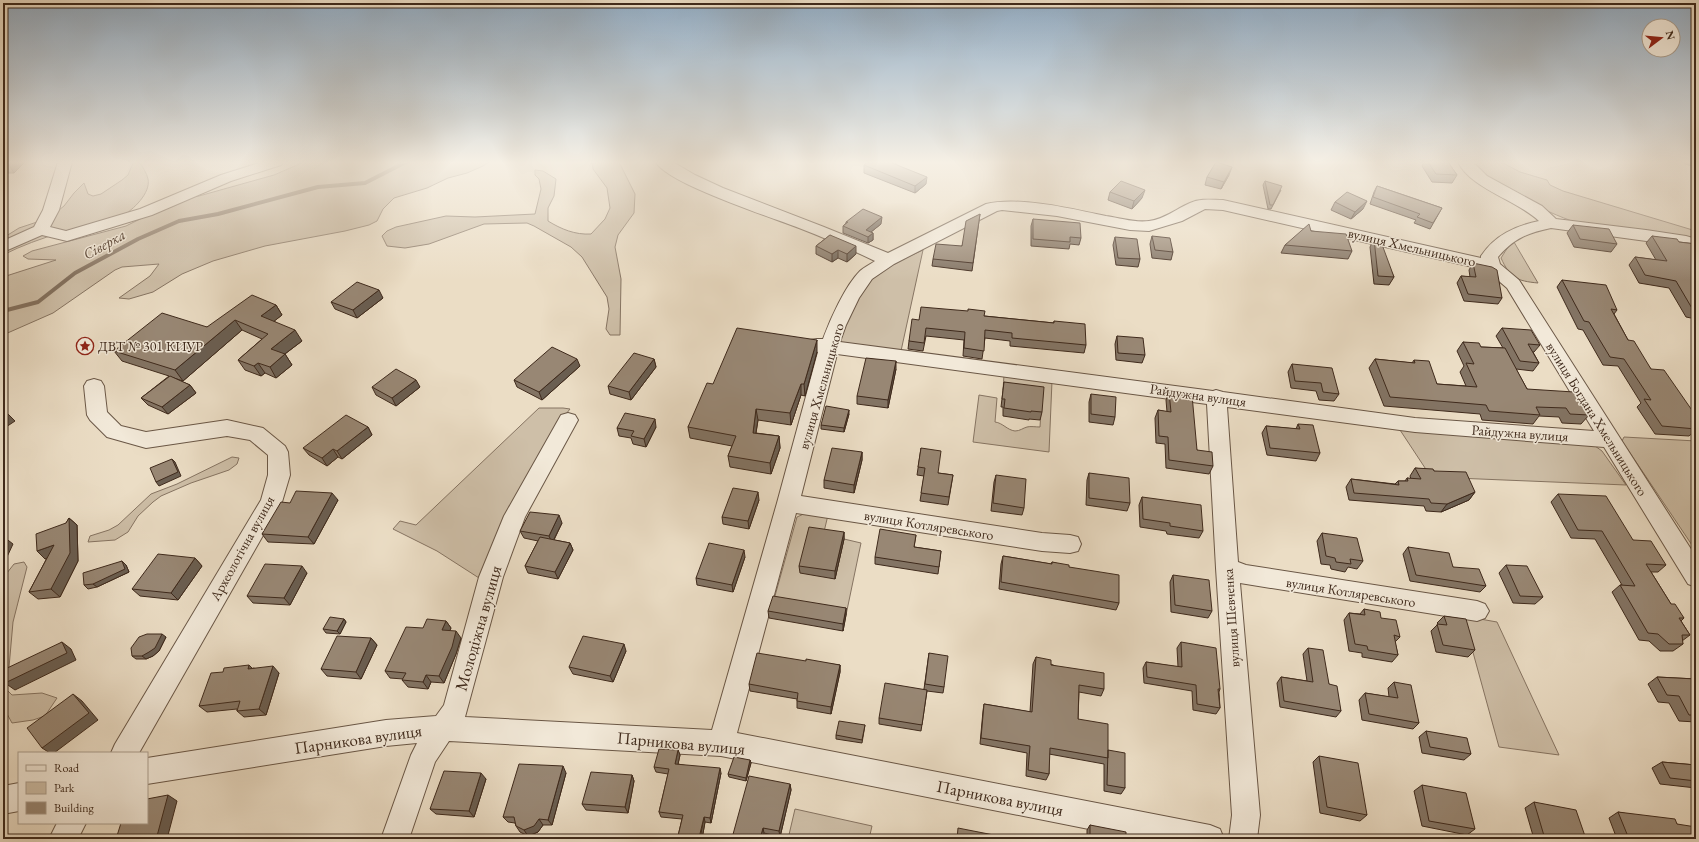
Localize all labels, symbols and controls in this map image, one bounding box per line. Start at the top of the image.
north arrow [1641,18,1681,58]
text: N [1663,29,1679,42]
street label: вулиця Хмельницького [1346,224,1478,270]
water label: Сіверка [79,225,129,263]
street label: вулиця Хмельницького [794,321,848,451]
place icon: ДВТ № 301 КИУР [75,336,95,356]
place label: ДВТ № 301 КИУР [98,337,203,355]
street label: вулиця Богдана Хмельницького [1542,339,1652,499]
street label: Райдужна вулиця [1149,379,1247,411]
street label: Райдужна вулиця [1471,421,1569,445]
street label: Археологічна вулиця [205,492,278,604]
street label: вулиця Котляревського [863,506,995,544]
street label: Молодіжна вулиця [450,562,507,693]
street label: вулиця Шевченка [1219,568,1243,668]
street label: вулиця Котляревського [1285,573,1417,611]
street label: Парникова вулиця [293,719,424,759]
street label: Парникова вулиця [616,726,746,760]
legend [18,752,148,824]
text: Road [54,760,80,776]
street label: Парникова вулиця [935,775,1066,821]
text: Park [54,780,75,796]
text: Building [54,800,95,816]

